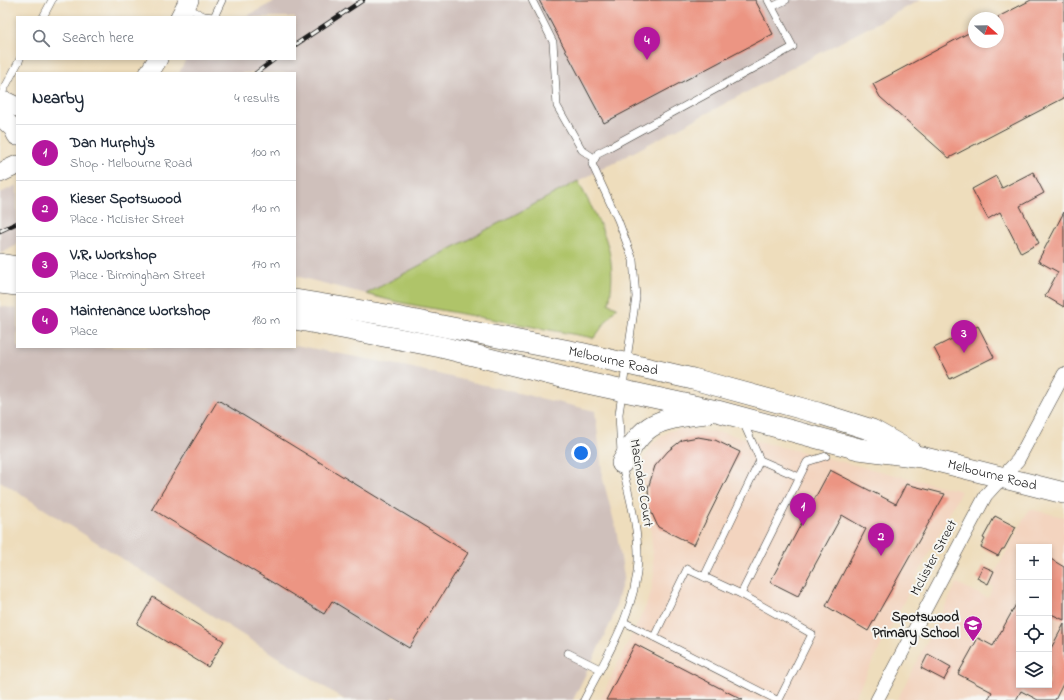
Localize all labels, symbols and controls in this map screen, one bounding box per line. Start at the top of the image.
north arrow [968,12,1004,48]
search box [16,16,296,60]
icon: search [30,27,52,49]
text: Search here [62,27,134,49]
pin: 4 [634,27,660,60]
text: Nearby [32,86,84,111]
text: 4 results [234,89,280,108]
text: Dan Murphy's [70,132,155,154]
text: 1 [43,143,47,162]
text: 100 m [251,143,280,162]
text: Shop · Melbourne Road [70,154,192,173]
text: Kieser Spotswood [70,188,181,210]
text: 2 [42,199,48,218]
text: 140 m [252,199,280,218]
text: Place · McLister Street [70,210,184,229]
text: V.R. Workshop [70,244,157,266]
text: 3 [42,255,48,274]
text: 170 m [252,255,280,274]
text: Place · Birmingham Street [70,266,205,285]
text: Maintenance Workshop [70,300,210,322]
text: 4 [42,311,48,330]
text: 180 m [252,311,280,330]
pin: 3 [951,320,977,353]
text: Place [70,322,98,341]
street label: Melbourne Road [567,340,660,381]
street label: Macindoe Court [624,438,658,529]
your location [571,443,591,463]
street label: Melbourne Road [945,454,1039,496]
pin: 1 [790,493,816,526]
street label: McLister Street [905,516,963,600]
pin: 2 [868,523,894,556]
map controls [1016,544,1052,688]
button: + [1016,544,1052,580]
button: − [1016,580,1052,616]
place label: Spotswood Primary School [872,607,960,646]
school or university icon: Spotswood Primary School [962,614,984,642]
button: locate [1016,616,1052,652]
button: layers [1016,652,1052,688]

